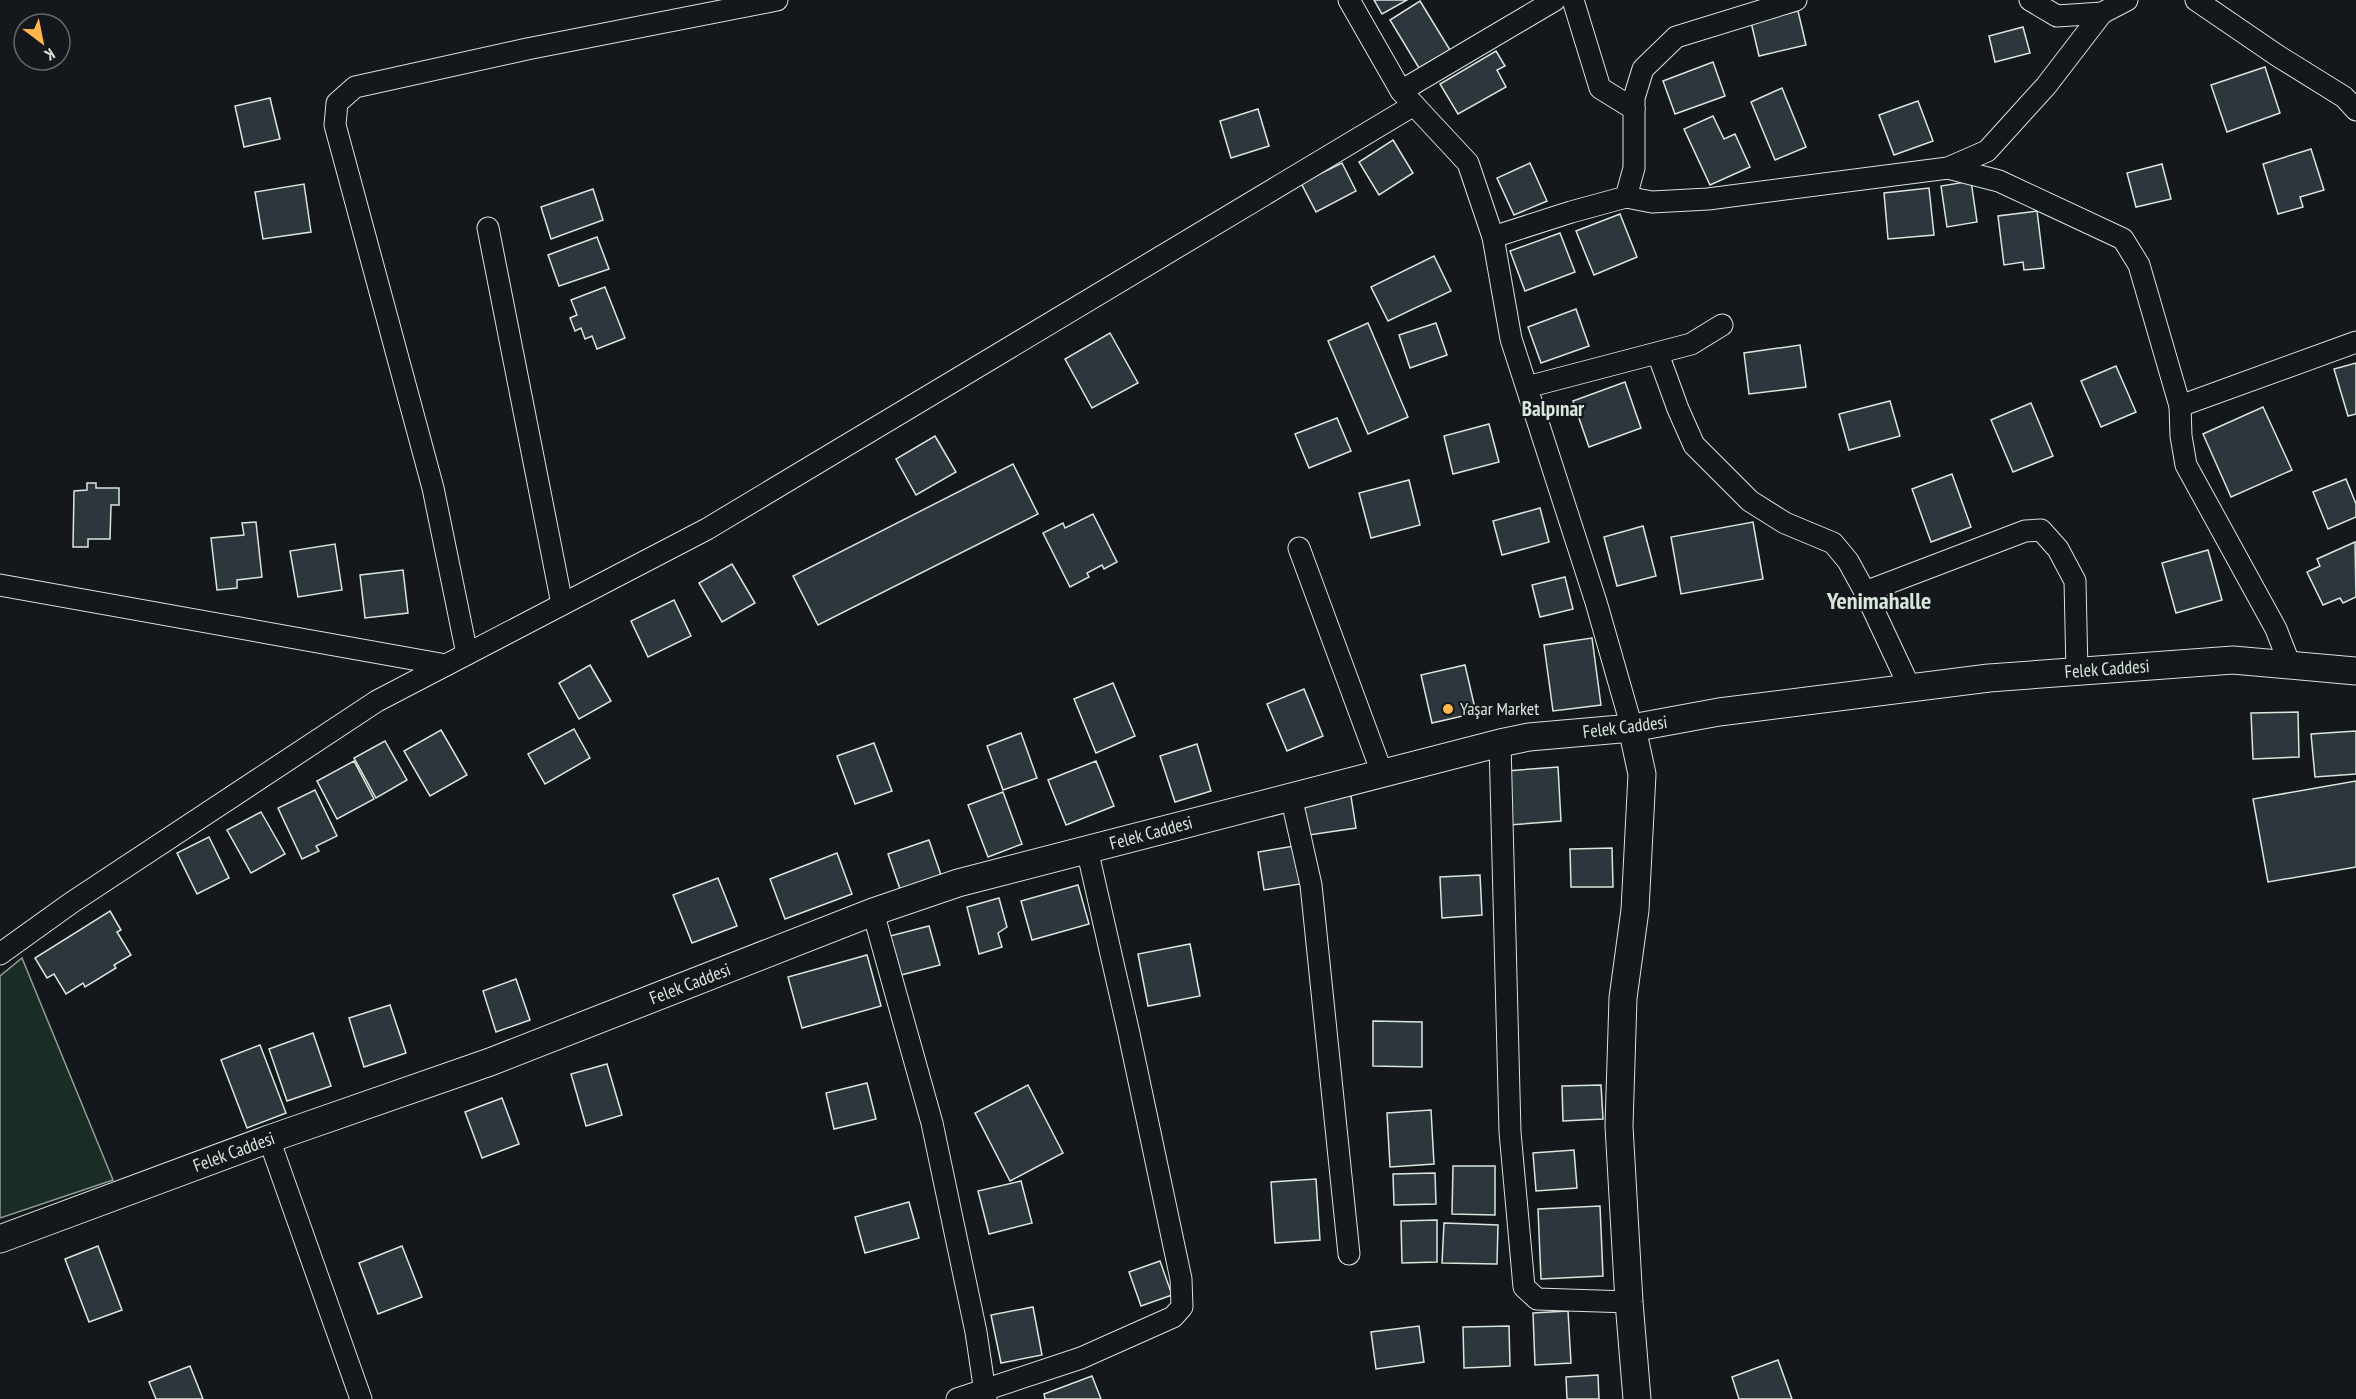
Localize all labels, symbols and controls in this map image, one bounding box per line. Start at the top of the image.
north arrow [12,12,72,72]
text: K [41,44,59,66]
district label: Balpınar [1522,395,1585,422]
district label: Yenimahalle [1826,585,1931,616]
street label: Felek Caddesi [2064,654,2150,683]
place label: Yaşar Market [1460,697,1539,720]
marker: Yaşar Market [1441,702,1455,716]
street label: Felek Caddesi [1581,710,1669,743]
street label: Felek Caddesi [1107,810,1195,855]
street label: Felek Caddesi [646,958,734,1010]
street label: Felek Caddesi [190,1126,278,1177]

